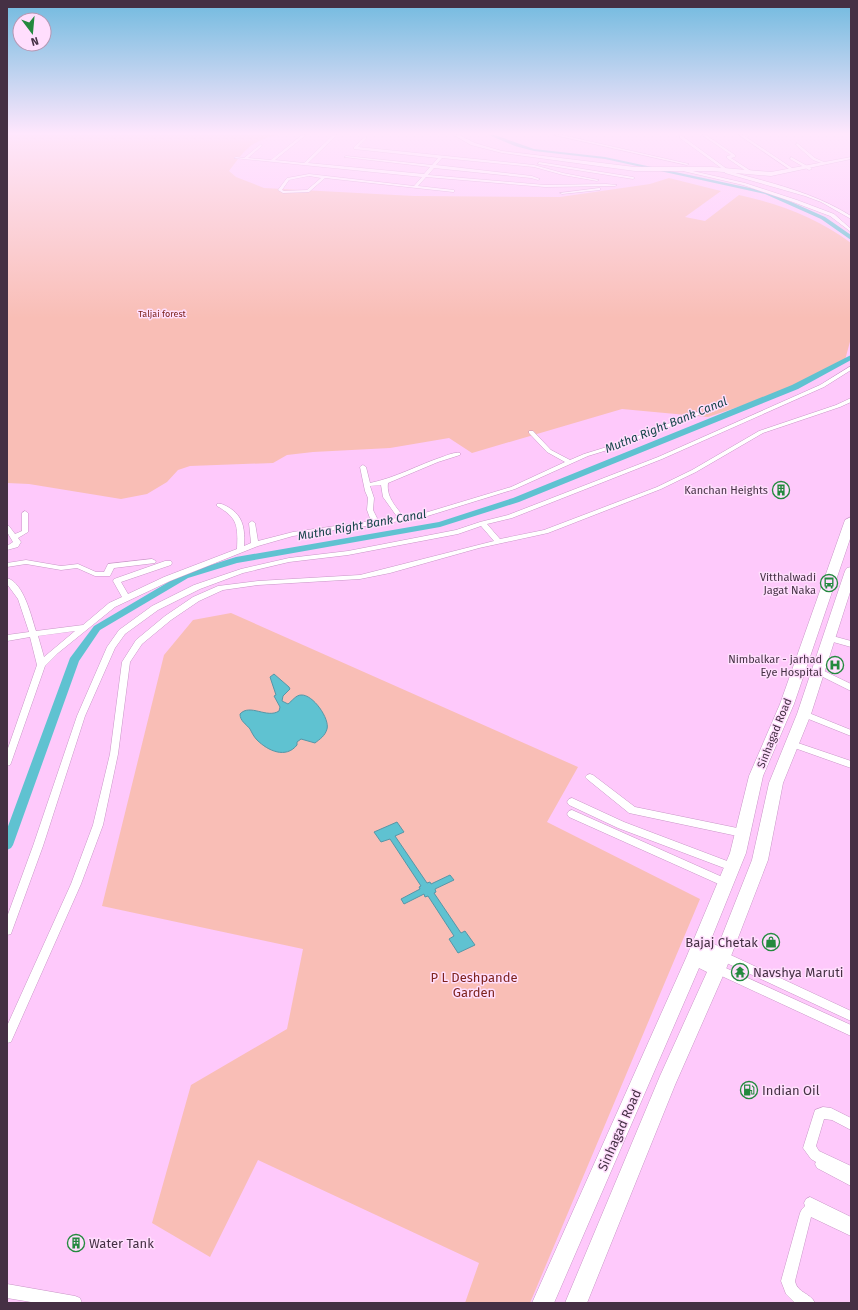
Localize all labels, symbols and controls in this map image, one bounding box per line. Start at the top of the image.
north arrow [12,12,52,52]
text: N [29,34,40,48]
park label: Taljai forest [138,309,187,319]
water label: Mutha Right Bank Canal [603,394,729,456]
building icon: Kanchan Heights [771,480,791,500]
place label: Kanchan Heights [684,484,768,497]
water label: Mutha Right Bank Canal [297,507,427,543]
place label: Vitthalwadi Jagat Naka [760,571,816,597]
bus stop icon: Vitthalwadi Jagat Naka [819,573,839,593]
place label: Nimbalkar - jarhad Eye Hospital [728,653,822,679]
hospital icon: Nimbalkar - jarhad Eye Hospital [825,655,845,675]
street label: Sinhagad Road [755,696,794,770]
shop icon: Bajaj Chetak [761,932,781,952]
place label: Bajaj Chetak [685,935,758,950]
temple icon: Navshya Maruti [730,962,750,982]
place label: Navshya Maruti [753,965,844,980]
park label: P L Deshpande Garden [430,970,518,1000]
fuel station icon: Indian Oil [739,1080,759,1100]
place label: Indian Oil [762,1083,820,1098]
street label: Sinhagad Road [595,1087,644,1173]
building icon: Water Tank [66,1233,86,1253]
place label: Water Tank [89,1236,154,1251]

